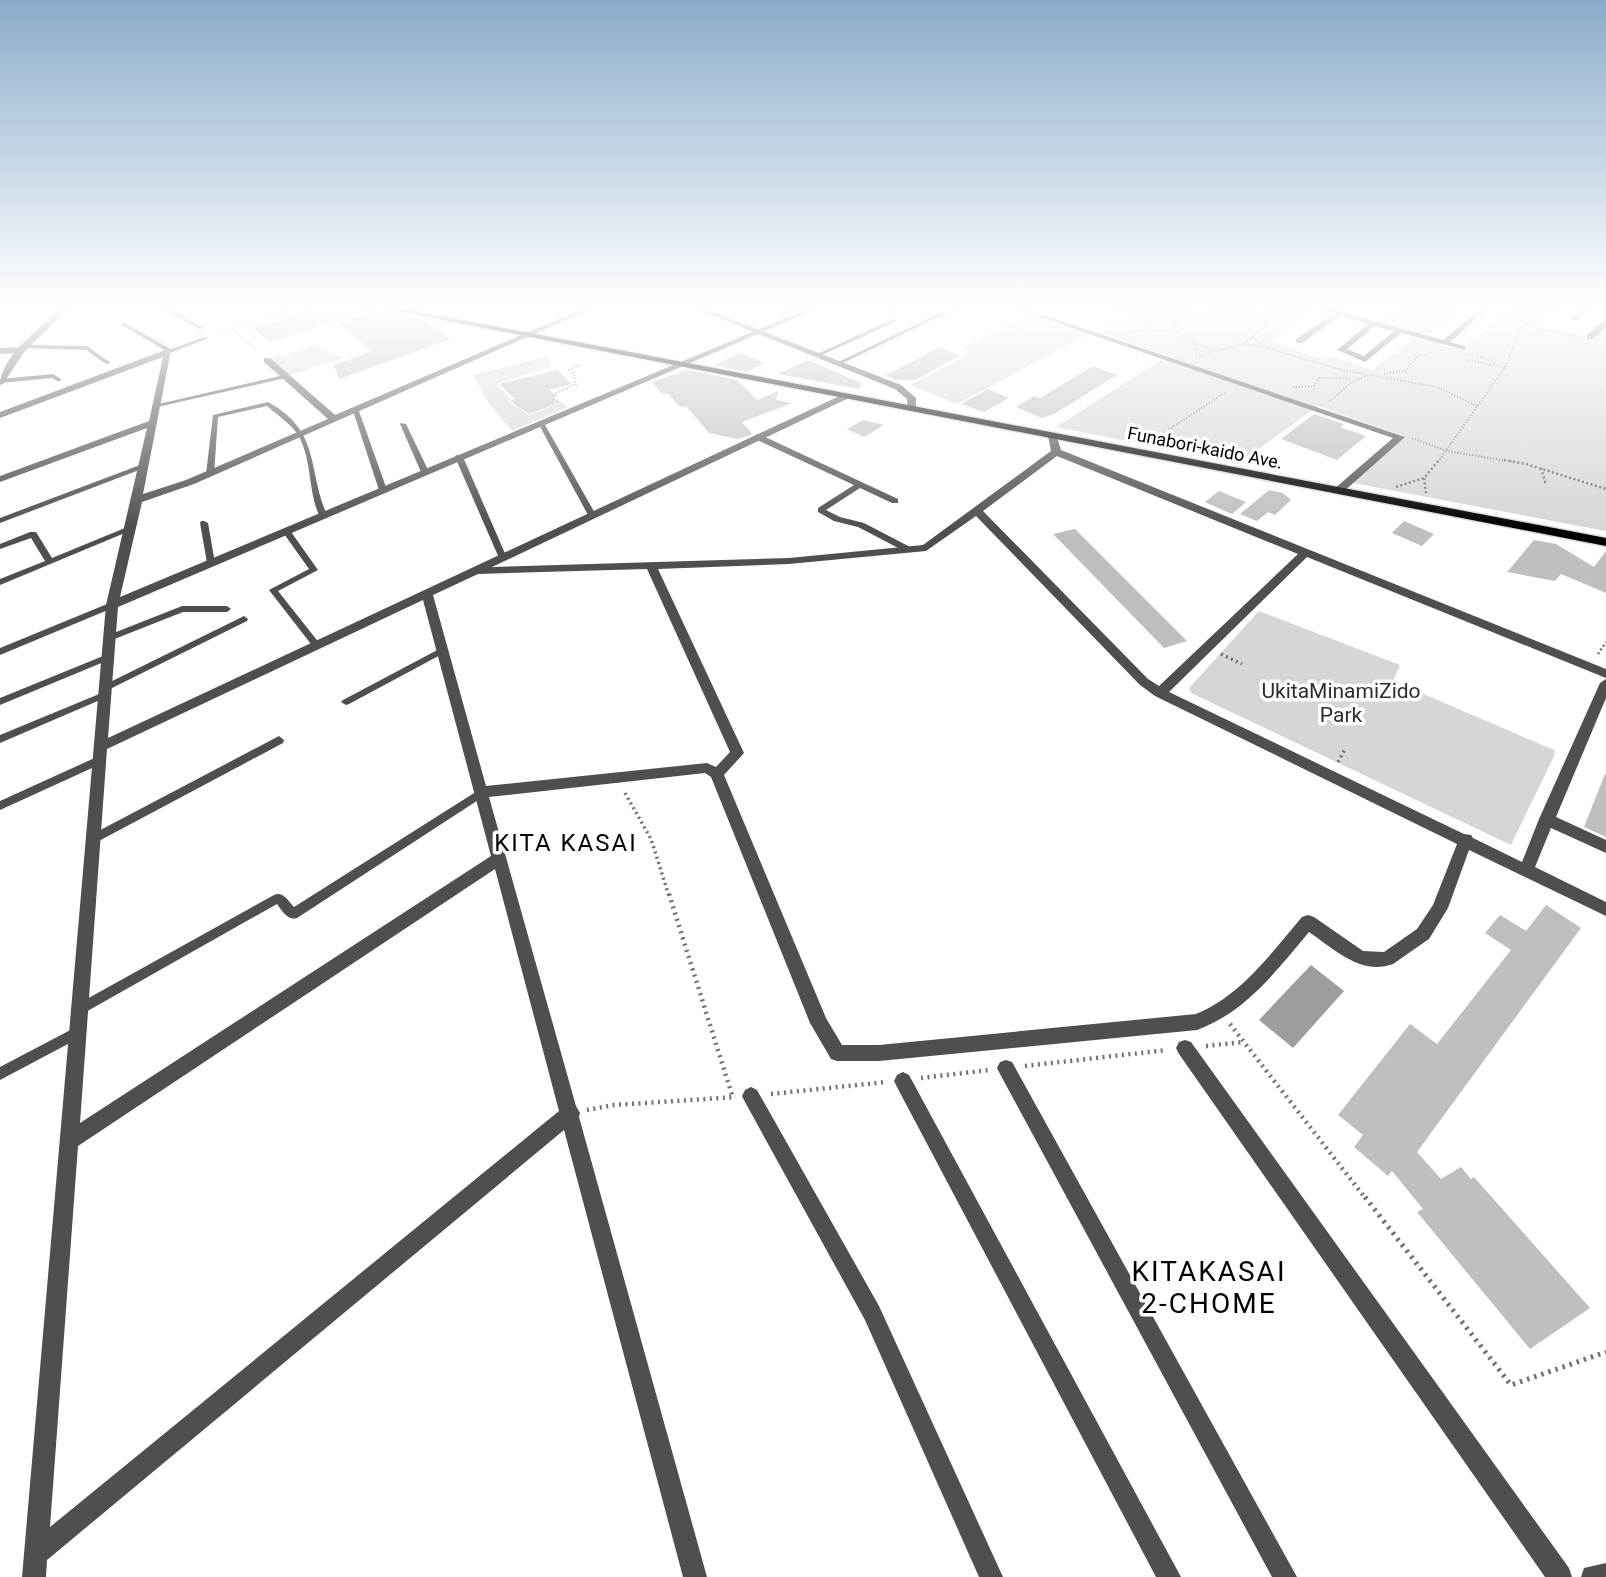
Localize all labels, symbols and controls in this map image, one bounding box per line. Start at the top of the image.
street label: Funabori-kaido Ave. [1126,422,1284,473]
park label: UkitaMinamiZido Park [1261,679,1421,727]
district label: KITA KASAI [494,829,638,857]
district label: KITAKASAI 2-CHOME [1131,1255,1287,1320]

